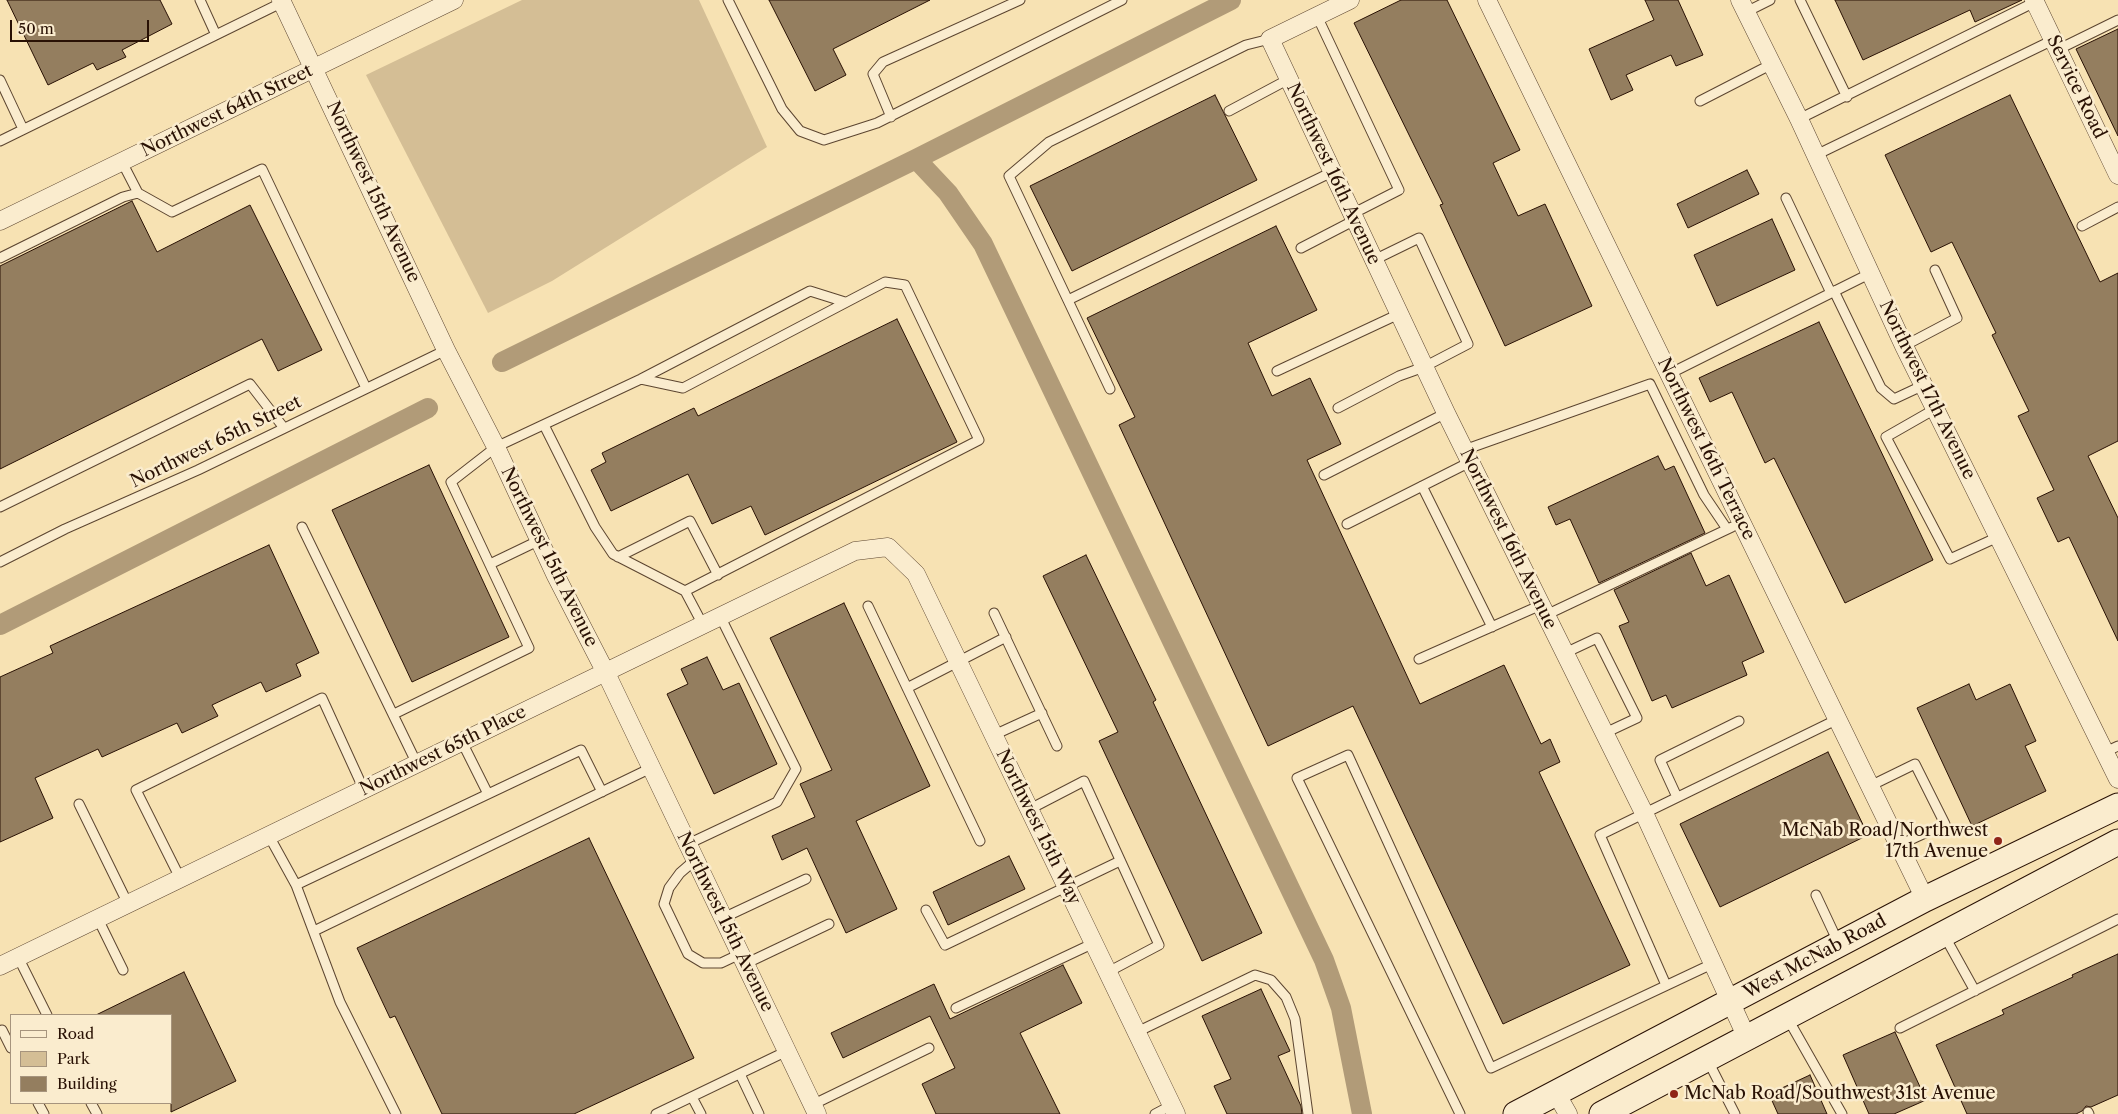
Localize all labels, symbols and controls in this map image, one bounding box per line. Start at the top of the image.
scale bar [12,10,151,42]
text: 50 m [18,19,54,38]
street label: Service Road [2042,32,2110,142]
street label: Northwest 64th Street [138,60,316,162]
street label: Northwest 16th Avenue [1281,80,1385,268]
street label: Northwest 15th Avenue [322,98,424,286]
street label: Northwest 17th Avenue [1874,297,1980,483]
street label: Northwest 16th Terrace [1652,354,1760,544]
street label: Northwest 65th Street [127,391,305,493]
street label: Northwest 16th Avenue [1455,445,1561,633]
street label: Northwest 15th Avenue [496,464,602,650]
street label: Northwest 65th Place [356,701,530,801]
street label: Northwest 15th Way [991,746,1085,908]
place label: McNab Road/Northwest 17th Avenue [1781,820,1988,862]
street label: Northwest 15th Avenue [672,829,778,1015]
marker: McNab Road/Northwest 17th Avenue [1992,835,2004,847]
street label: West McNab Road [1740,910,1890,1004]
legend [10,1014,172,1104]
text: Road [57,1024,94,1043]
text: Park [57,1049,90,1068]
text: Building [57,1074,117,1093]
place label: McNab Road/Southwest 31st Avenue [1684,1083,1996,1105]
marker: McNab Road/Southwest 31st Avenue [1668,1088,1680,1100]

